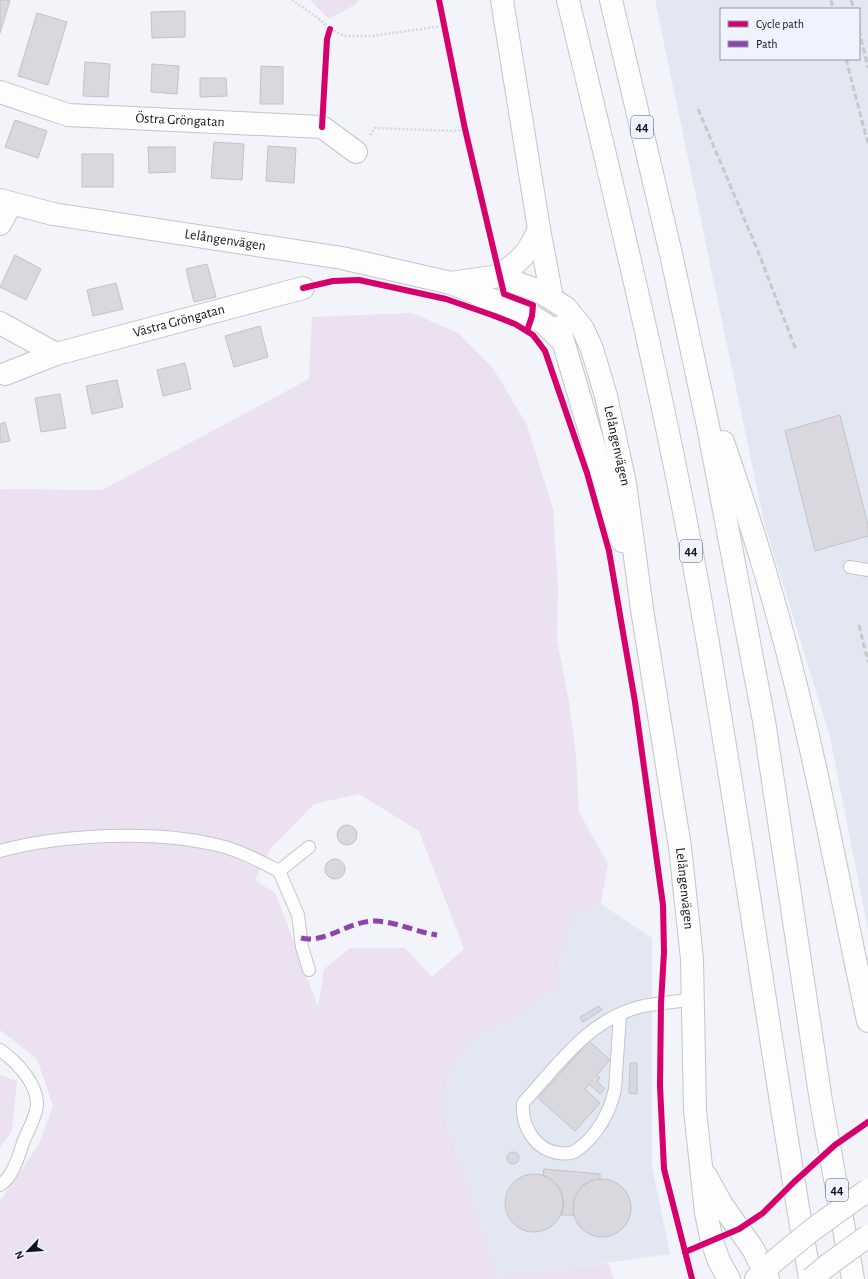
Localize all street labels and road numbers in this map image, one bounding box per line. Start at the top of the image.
street label: Östra Gröngatan [135,108,225,129]
road number: 44 [631,116,653,138]
street label: Lelångenvägen [184,227,267,253]
street label: Västra Gröngatan [132,302,226,340]
street label: Lelångenvägen [601,404,632,487]
road number: 44 [680,540,702,562]
street label: Lelångenvägen [673,847,696,930]
road number: 44 [826,1179,848,1201]

